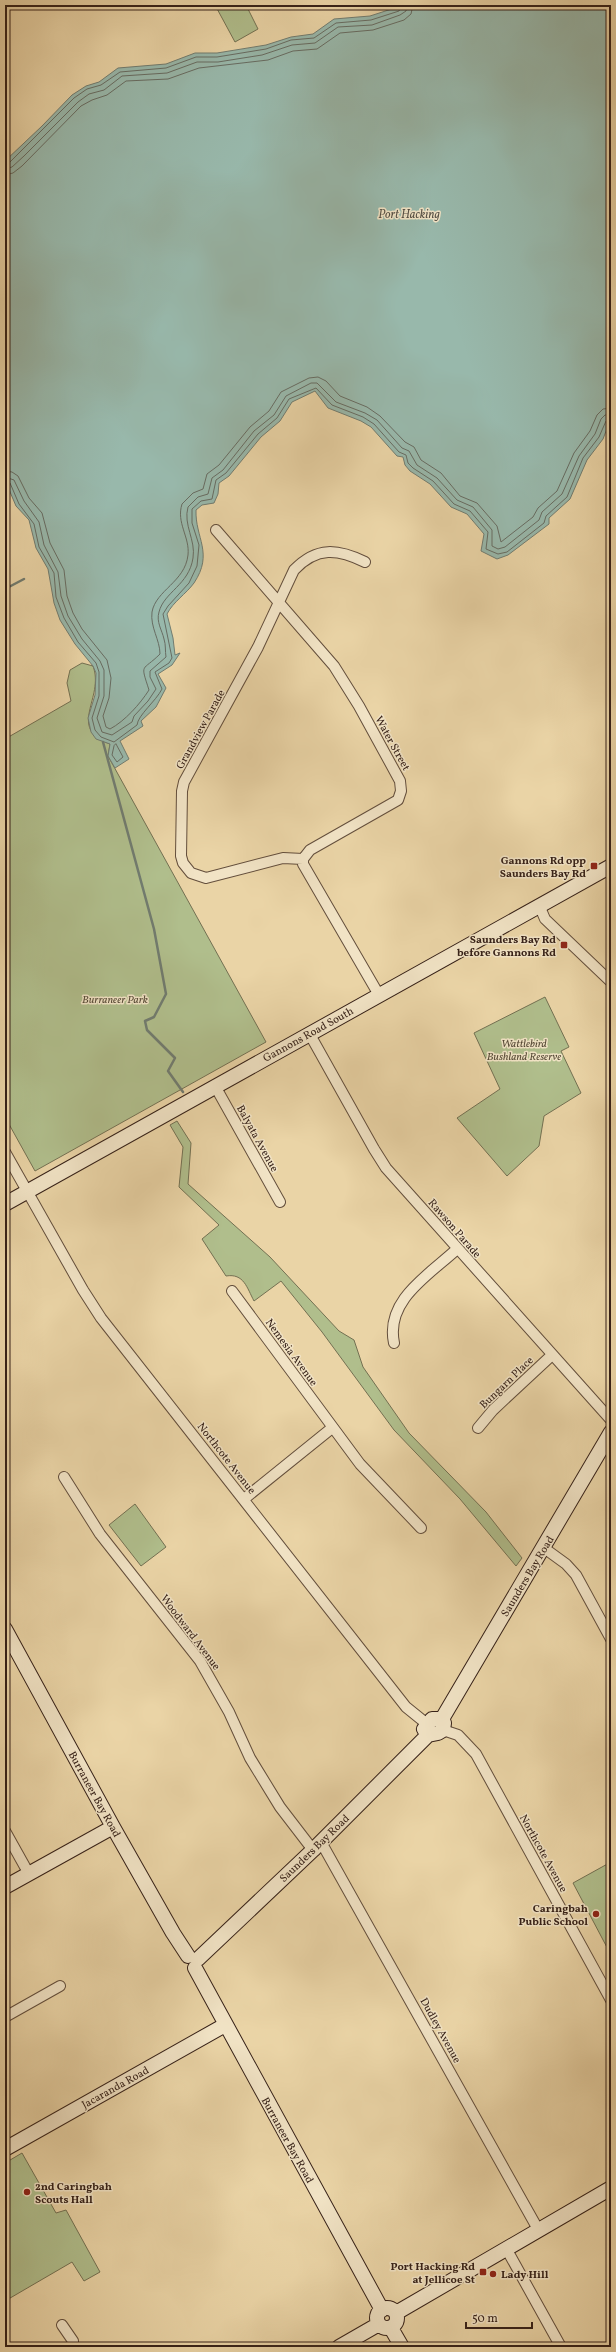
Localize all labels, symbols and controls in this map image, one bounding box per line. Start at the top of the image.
water label: Port Hacking [378,207,440,223]
street label: Grandview Parade [173,687,229,772]
street label: Water Street [371,714,413,774]
place label: Gannons Rd opp Saunders Bay Rd [500,854,586,882]
marker: Gannons Rd opp Saunders Bay Rd [589,861,599,871]
place label: Saunders Bay Rd before Gannons Rd [457,933,556,961]
marker: Saunders Bay Rd before Gannons Rd [559,940,569,950]
park label: Burraneer Park [82,993,148,1008]
street label: Gannons Road South [261,1004,357,1066]
park label: Wattlebird Bushland Reserve [487,1037,561,1065]
street label: Balyata Avenue [232,1103,281,1175]
street label: Rawson Parade [424,1196,484,1262]
street label: Nemesia Avenue [261,1316,320,1390]
street label: Bungarn Place [477,1354,537,1413]
street label: Northcote Avenue [193,1420,258,1498]
street label: Saunders Bay Road [498,1534,558,1620]
street label: Woodward Avenue [156,1592,223,1674]
street label: Burraneer Bay Road [64,1749,124,1840]
street label: Saunders Bay Road [277,1812,353,1886]
street label: Northcote Avenue [515,1812,570,1895]
place label: Caringbah Public School [519,1902,588,1930]
marker: Caringbah Public School [591,1909,601,1919]
street label: Dudley Avenue [416,1995,464,2066]
street label: Jacaranda Road [79,2064,152,2113]
street label: Burraneer Bay Road [257,2095,317,2186]
place label: 2nd Caringbah Scouts Hall [35,2180,112,2208]
marker: 2nd Caringbah Scouts Hall [22,2187,32,2197]
place label: Port Hacking Rd at Jellicoe St [391,2260,475,2288]
marker: Port Hacking Rd at Jellicoe St [478,2267,488,2277]
place label: Lady Hill [501,2268,549,2283]
marker: Lady Hill [488,2269,498,2279]
scale bar [466,2304,532,2330]
text: 50 m [472,2311,498,2327]

